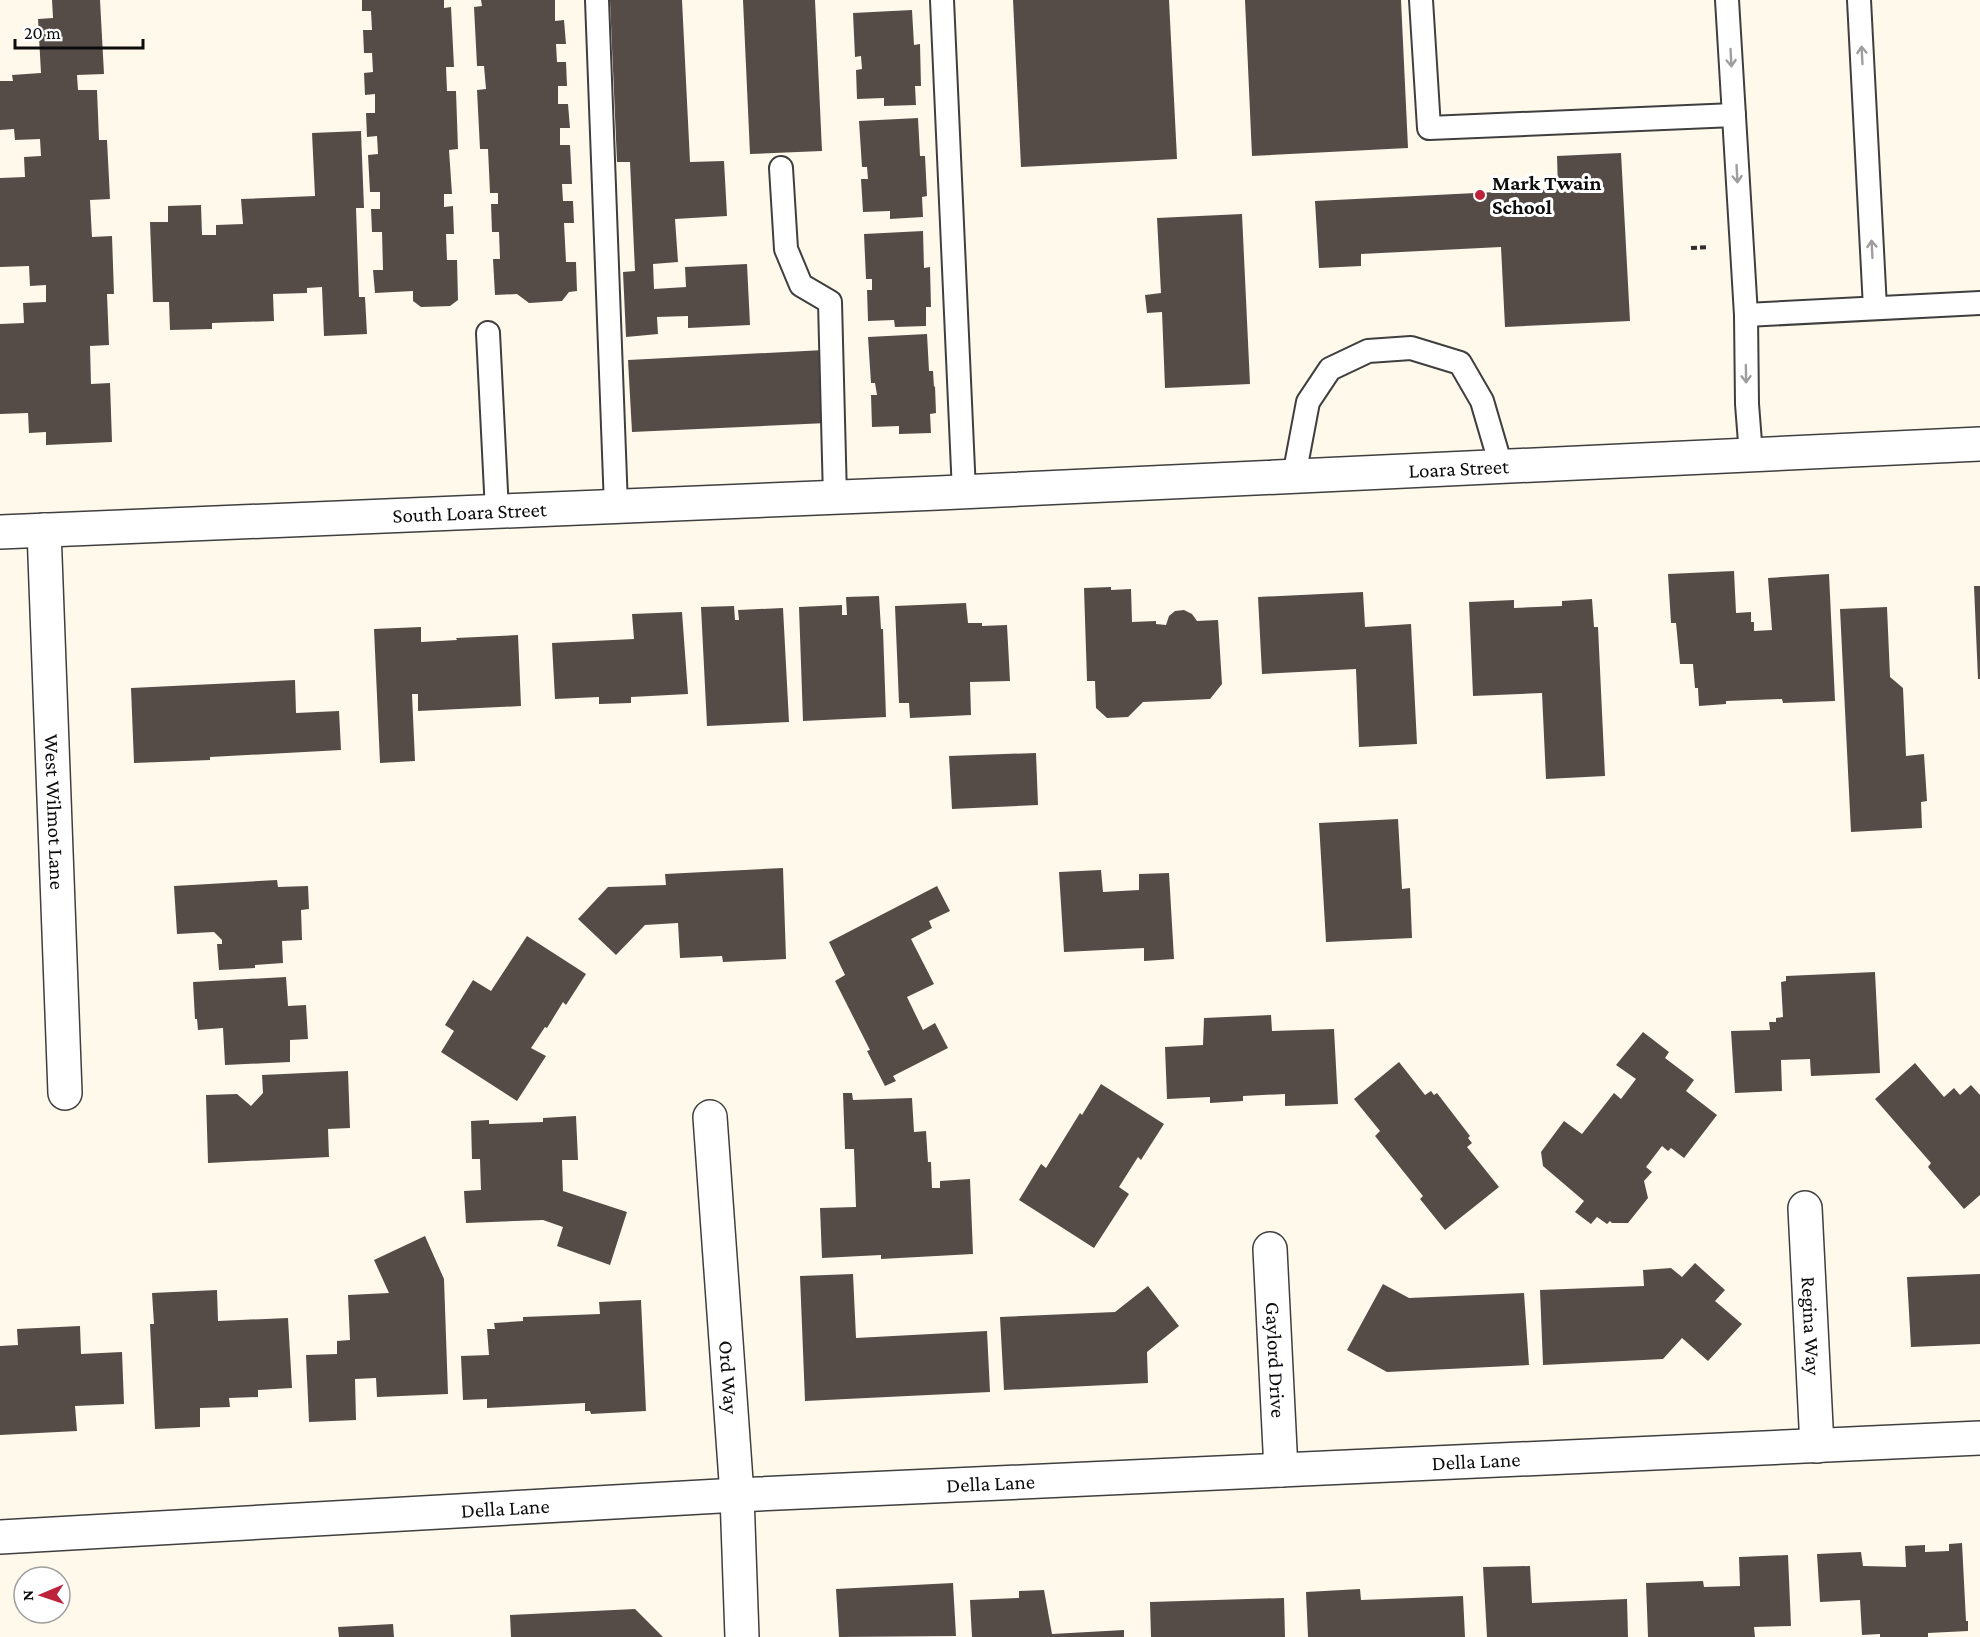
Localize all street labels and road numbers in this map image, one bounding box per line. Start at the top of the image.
street label: Loara Street [1408,454,1510,483]
street label: South Loara Street [392,497,548,528]
street label: West Wilmot Lane [40,734,69,890]
street label: Regina Way [1796,1276,1825,1376]
street label: Gaylord Drive [1261,1301,1290,1419]
street label: Ord Way [714,1340,743,1415]
street label: Della Lane [1431,1447,1521,1475]
street label: Della Lane [946,1469,1035,1497]
street label: Della Lane [460,1494,550,1523]

